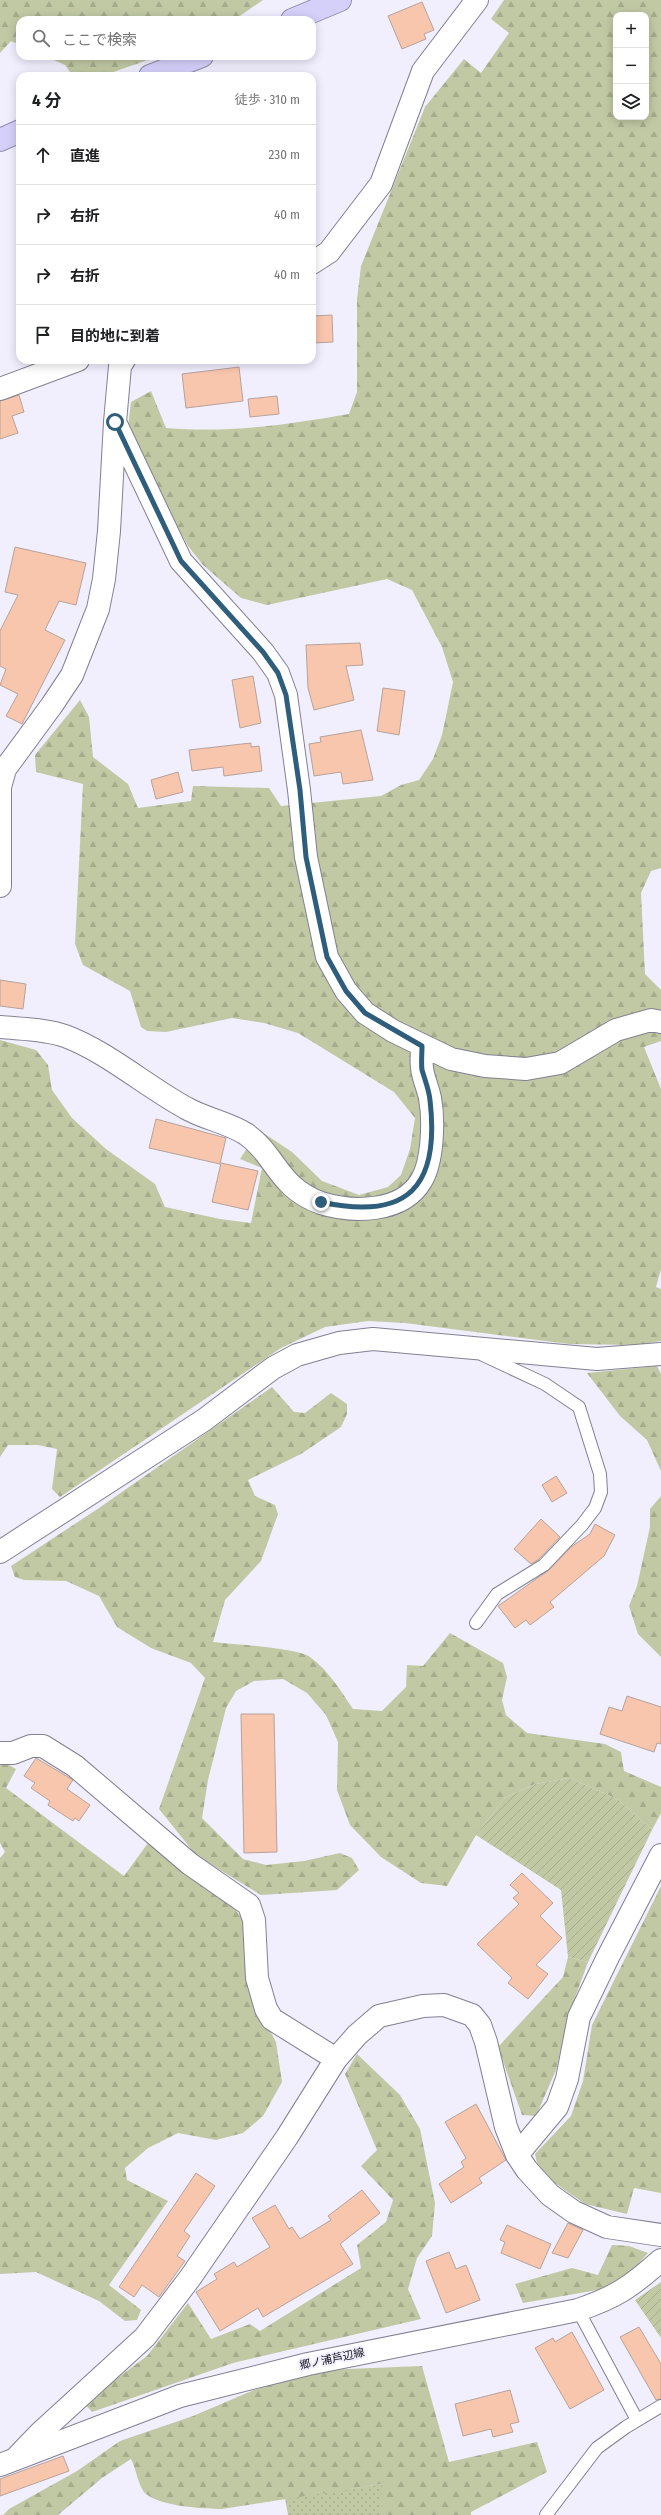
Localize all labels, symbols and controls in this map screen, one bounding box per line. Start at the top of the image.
map controls [613,12,649,120]
button: + [613,12,649,48]
search box [16,16,316,60]
icon: search [30,27,52,49]
text: ここで検索 [62,31,137,49]
button: − [613,48,649,84]
button: layers [613,84,649,120]
text: 4 分 [32,90,61,111]
text: 徒歩 · 310 m [235,92,300,107]
icon: ahead [32,144,54,166]
text: 直進 [70,147,100,165]
text: 230 m [269,147,300,162]
icon: right [32,204,54,226]
text: 右折 [70,207,100,225]
text: 40 m [274,207,300,222]
icon: right [32,264,54,286]
text: 右折 [70,267,100,285]
text: 40 m [274,267,300,282]
icon: arrive [32,324,54,346]
text: 目的地に到着 [70,327,160,345]
route start [106,413,124,431]
route end [312,1193,330,1211]
street label: 郷ノ浦芦辺線 [298,2346,366,2372]

